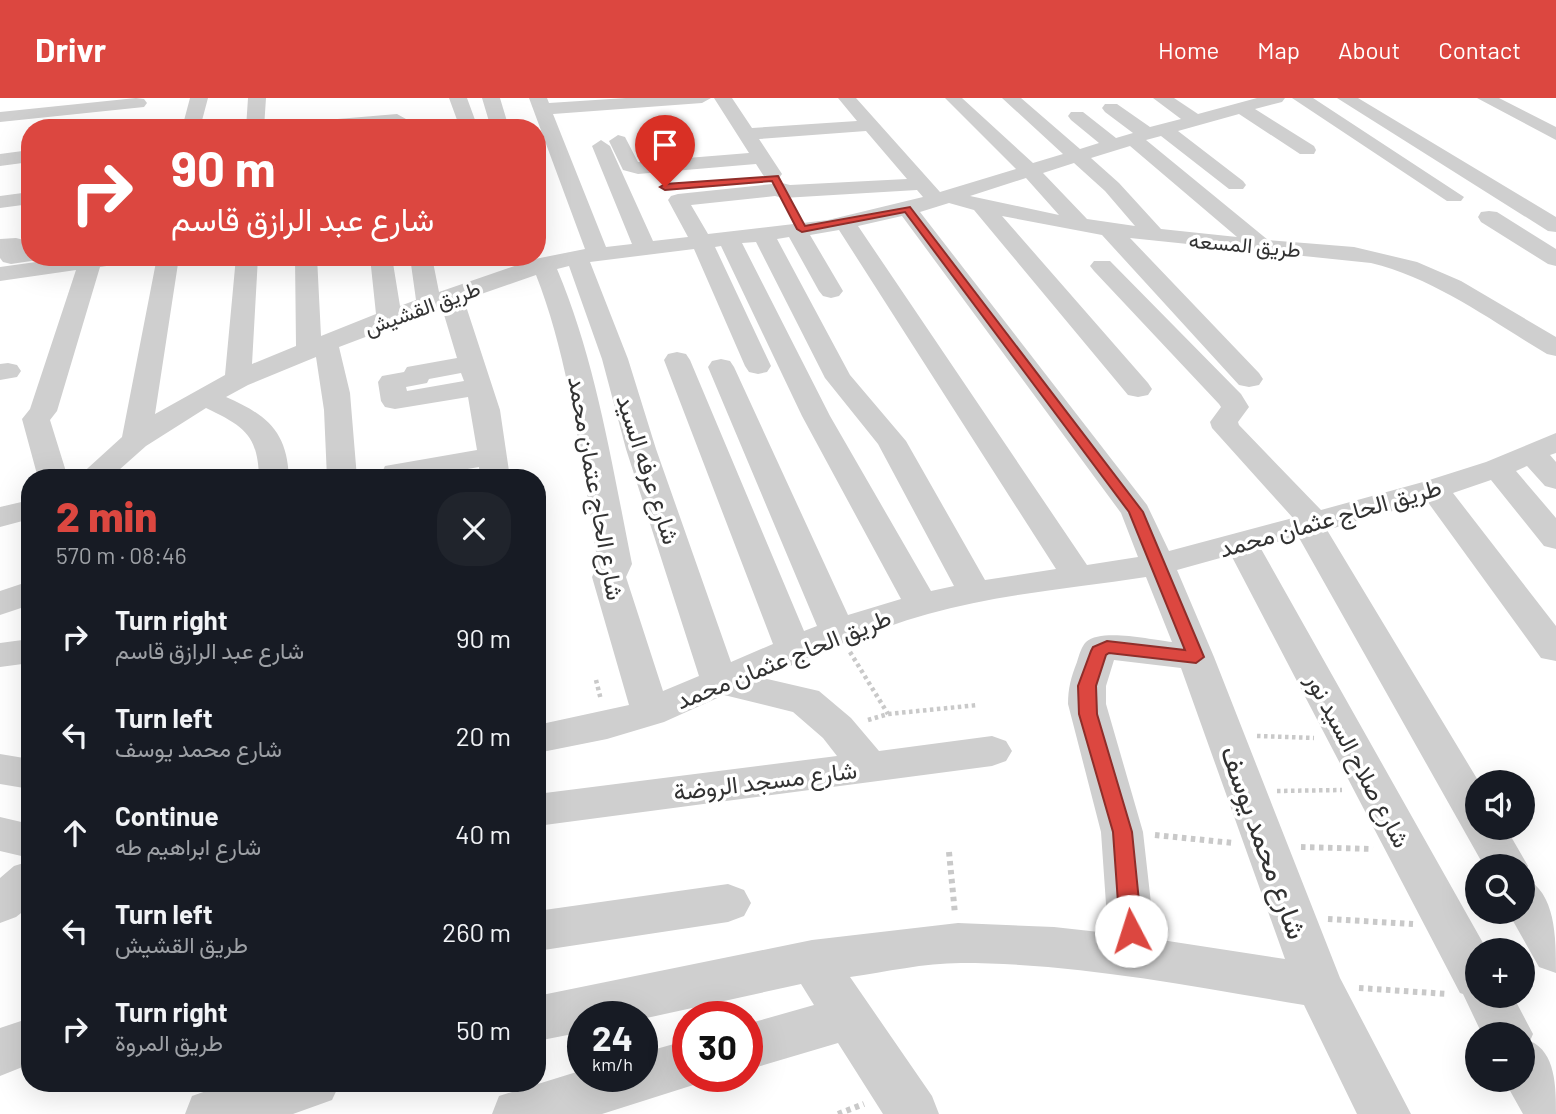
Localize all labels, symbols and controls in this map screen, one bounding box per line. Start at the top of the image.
text: Drivr [35,29,106,69]
text: Home [1158,35,1219,64]
text: Map [1257,35,1300,64]
text: About [1338,35,1400,64]
text: Contact [1438,35,1521,64]
pin [635,115,695,187]
icon: arrive [646,126,684,164]
text: 90 m [171,138,276,197]
icon: right [56,147,147,238]
text: شارع عبد الرازق قاسم [171,199,434,237]
street label: طريق المسعه [1188,227,1302,263]
street label: طريق القشيش [361,274,484,341]
street label: شارع الحاج عتمان محمد [560,374,631,603]
street label: شارع عرفه السيد [608,391,687,548]
street label: طريق الحاج عثمان محمد [1216,471,1445,565]
text: 2 min [56,490,157,540]
button: close [437,492,511,566]
text: 570 m · 08:46 [56,541,187,569]
street label: طريق الحاج عثمان محمد [671,602,896,717]
text: Turn right [115,604,228,635]
icon: right [56,618,94,656]
text: 90 m [456,622,511,653]
text: شارع عبد الرازق قاسم [115,636,304,664]
street label: شارع صلاح السيد نور [1298,667,1417,854]
text: Turn left [115,702,213,733]
icon: left [56,716,94,754]
text: 20 m [456,720,511,751]
text: شارع محمد يوسف [115,734,282,762]
street label: شارع محمد يوسف [1211,741,1316,944]
street label: شارع مسجد الروضة [672,754,859,809]
map controls [1465,770,1535,1092]
button: sound [1465,770,1535,840]
text: Continue [115,800,219,831]
icon: ahead [56,814,94,852]
text: 40 m [455,818,511,849]
text: شارع ابراهيم طه [115,832,261,860]
button: search [1465,854,1535,924]
position arrow [1094,894,1168,968]
text: Turn left [115,898,213,929]
icon: left [56,912,94,950]
text: 260 m [442,916,511,947]
text: طريق القشيش [115,930,248,958]
button: + [1465,938,1535,1008]
text: Turn right [115,996,228,1027]
speed limit sign: 30 [672,1001,763,1092]
icon: right [56,1010,94,1048]
text: 50 m [456,1014,511,1045]
text: 24 [592,1016,633,1058]
button: − [1465,1022,1535,1092]
text: طريق المروة [115,1028,223,1056]
text: km/h [592,1053,633,1075]

